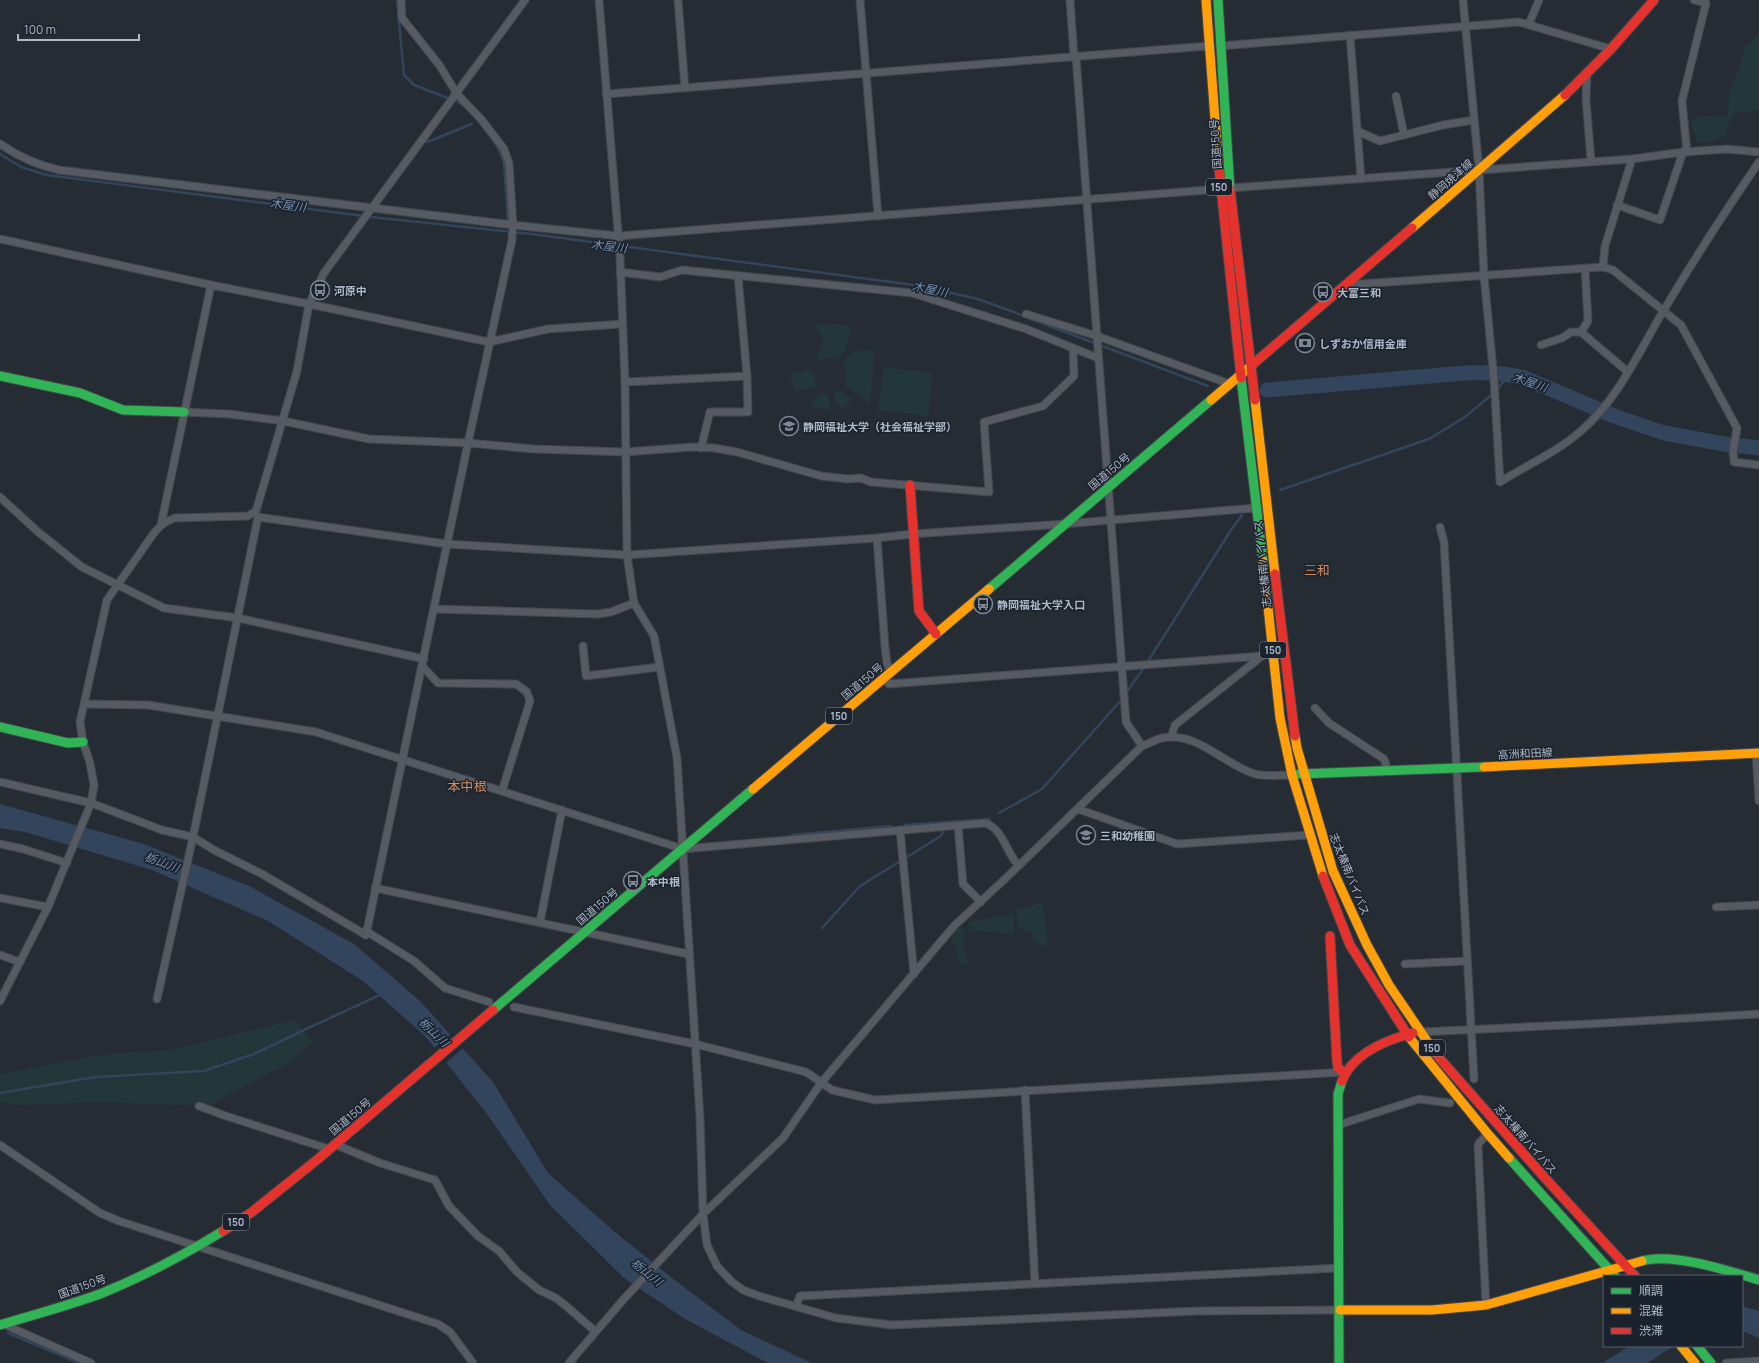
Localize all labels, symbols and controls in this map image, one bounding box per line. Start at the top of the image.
scale bar [18,16,139,42]
text: 100 m [24,21,56,38]
street label: 国道150号 [1206,118,1224,170]
street label: 静岡焼津線 [1424,155,1476,203]
road number: 150 [1206,179,1232,195]
water label: 木屋川 [269,194,309,216]
water label: 木屋川 [590,235,630,257]
water label: 木屋川 [911,277,951,301]
bus stop icon: 河原中 [309,279,331,301]
bus stop icon: 大富三和 [1312,281,1334,303]
place label: 河原中 [334,283,367,298]
place label: 大富三和 [1337,285,1381,300]
bank icon: しずおか信用金庫 [1294,332,1316,354]
place label: しずおか信用金庫 [1319,336,1407,351]
water label: 木屋川 [1510,368,1552,397]
school or university icon: 静岡福祉大学（社会福祉学部） [778,415,800,437]
place label: 静岡福祉大学（社会福祉学部） [803,419,957,434]
street label: 国道150号 [1085,449,1133,493]
street label: 志太榛南バイパス [1250,520,1274,608]
district label: 三和 [1304,561,1330,579]
bus stop icon: 静岡福祉大学入口 [972,593,994,615]
place label: 静岡福祉大学入口 [997,597,1085,612]
road number: 150 [1260,642,1286,658]
street label: 国道150号 [838,659,886,703]
road number: 150 [826,708,852,724]
street label: 高洲和田線 [1497,744,1553,762]
district label: 本中根 [447,777,487,795]
school or university icon: 三和幼稚園 [1075,824,1097,846]
place label: 三和幼稚園 [1100,828,1155,843]
street label: 志太榛南バイパス [1327,830,1373,918]
water label: 栃山川 [142,848,184,877]
bus stop icon: 本中根 [622,870,644,892]
place label: 本中根 [647,874,680,889]
street label: 国道150号 [573,884,621,928]
water label: 栃山川 [415,1013,454,1052]
road number: 150 [1419,1040,1445,1056]
street label: 国道150号 [326,1094,374,1138]
street label: 志太榛南バイパス [1492,1101,1560,1177]
road number: 150 [223,1214,249,1230]
water label: 栃山川 [628,1254,668,1291]
street label: 国道150号 [56,1270,108,1302]
legend [1603,1275,1743,1347]
text: 順調 [1639,1282,1663,1299]
text: 混雑 [1639,1302,1663,1319]
text: 渋滞 [1639,1322,1663,1339]

